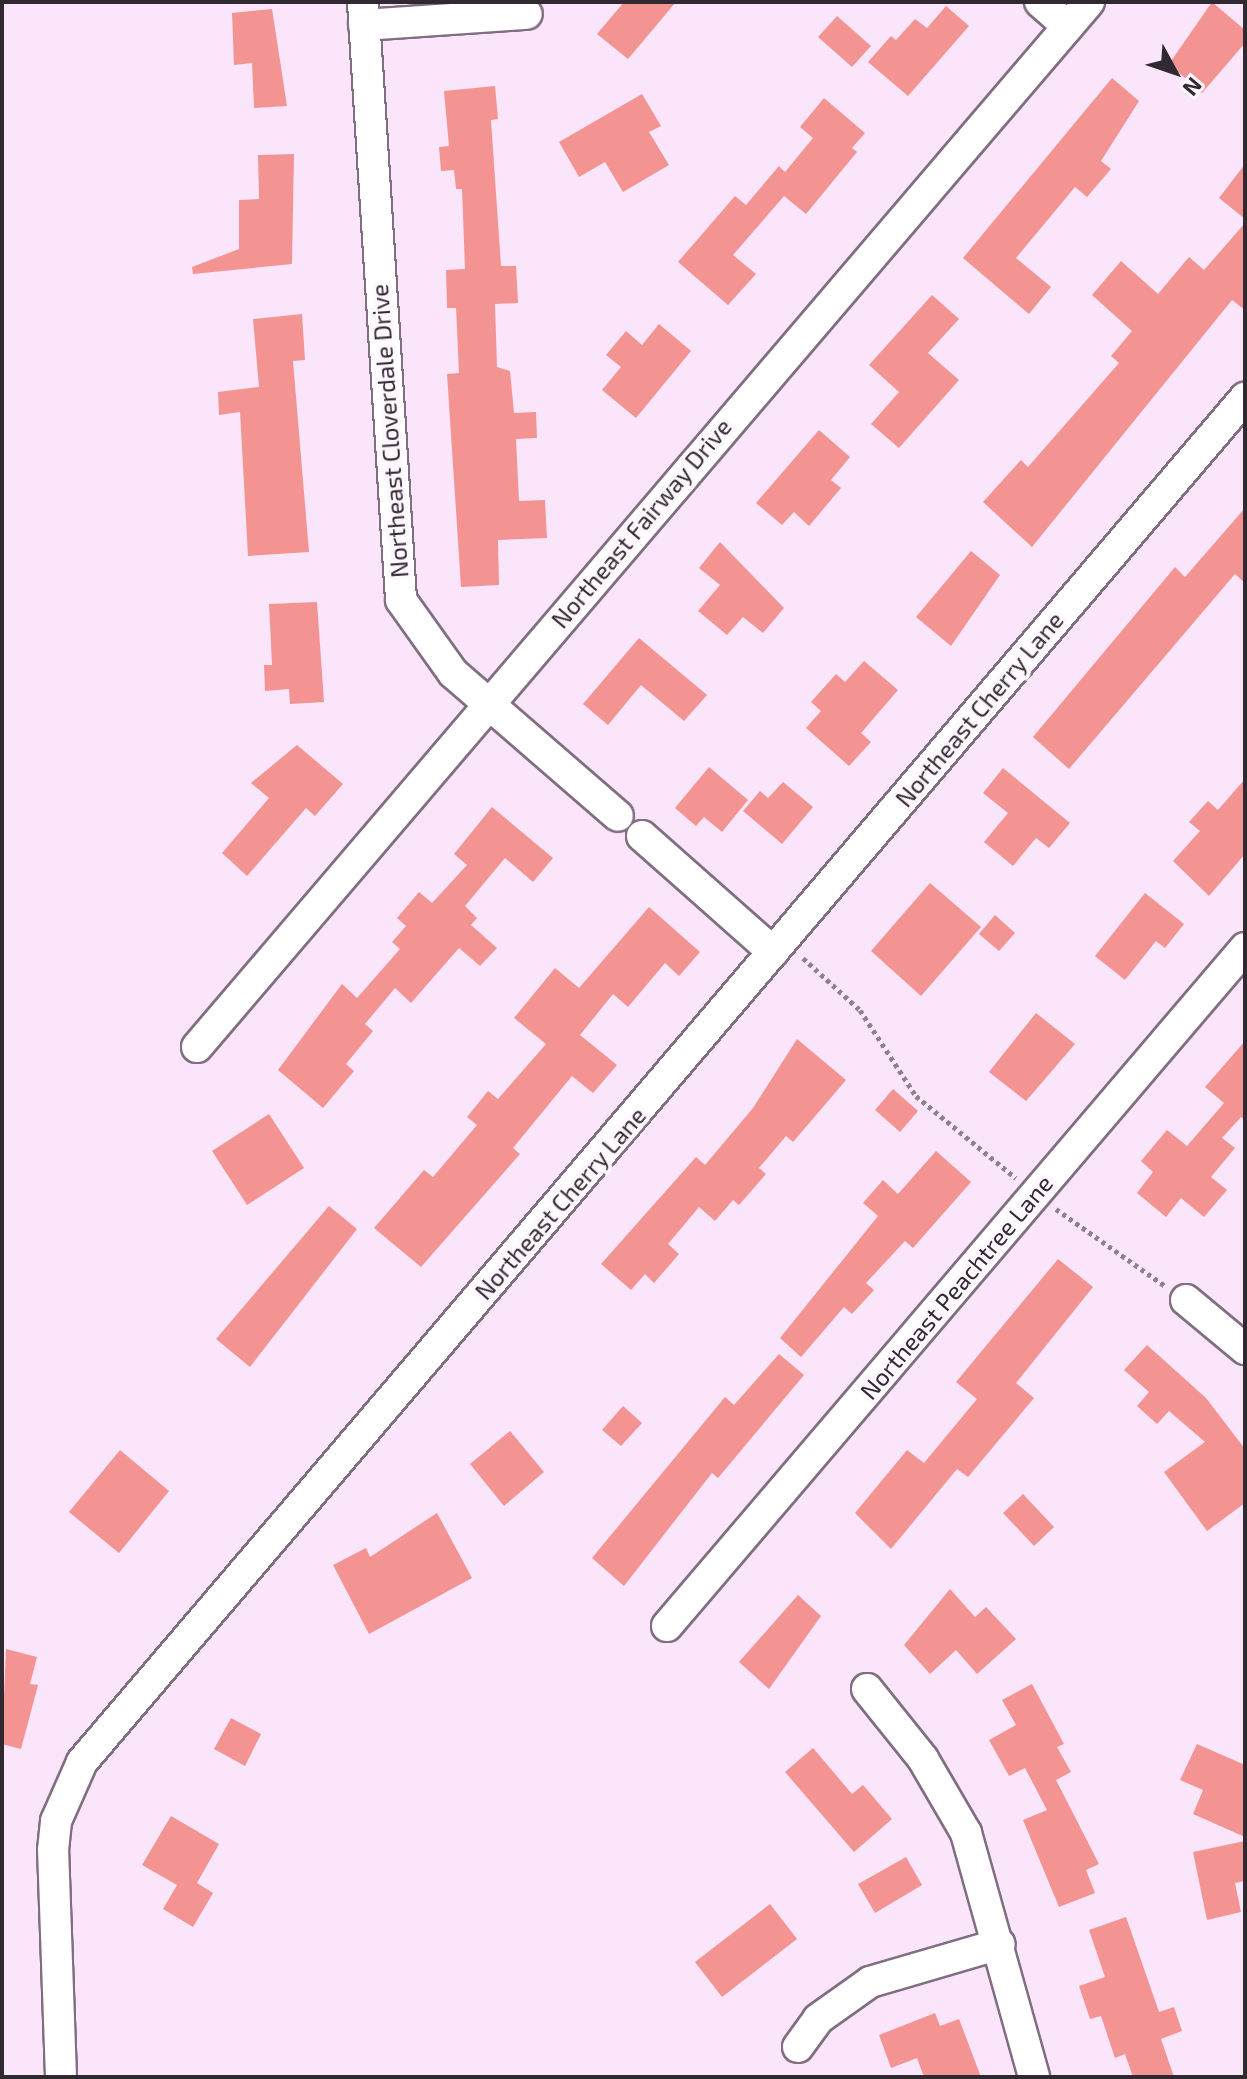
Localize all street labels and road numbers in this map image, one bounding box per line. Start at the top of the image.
street label: Northeast Cloverdale Drive [364,283,414,579]
street label: Northeast Fairway Drive [545,412,737,634]
street label: Northeast Cherry Lane [889,605,1069,813]
street label: Northeast Cherry Lane [468,1101,652,1305]
street label: Northeast Peachtree Lane [854,1169,1058,1405]

